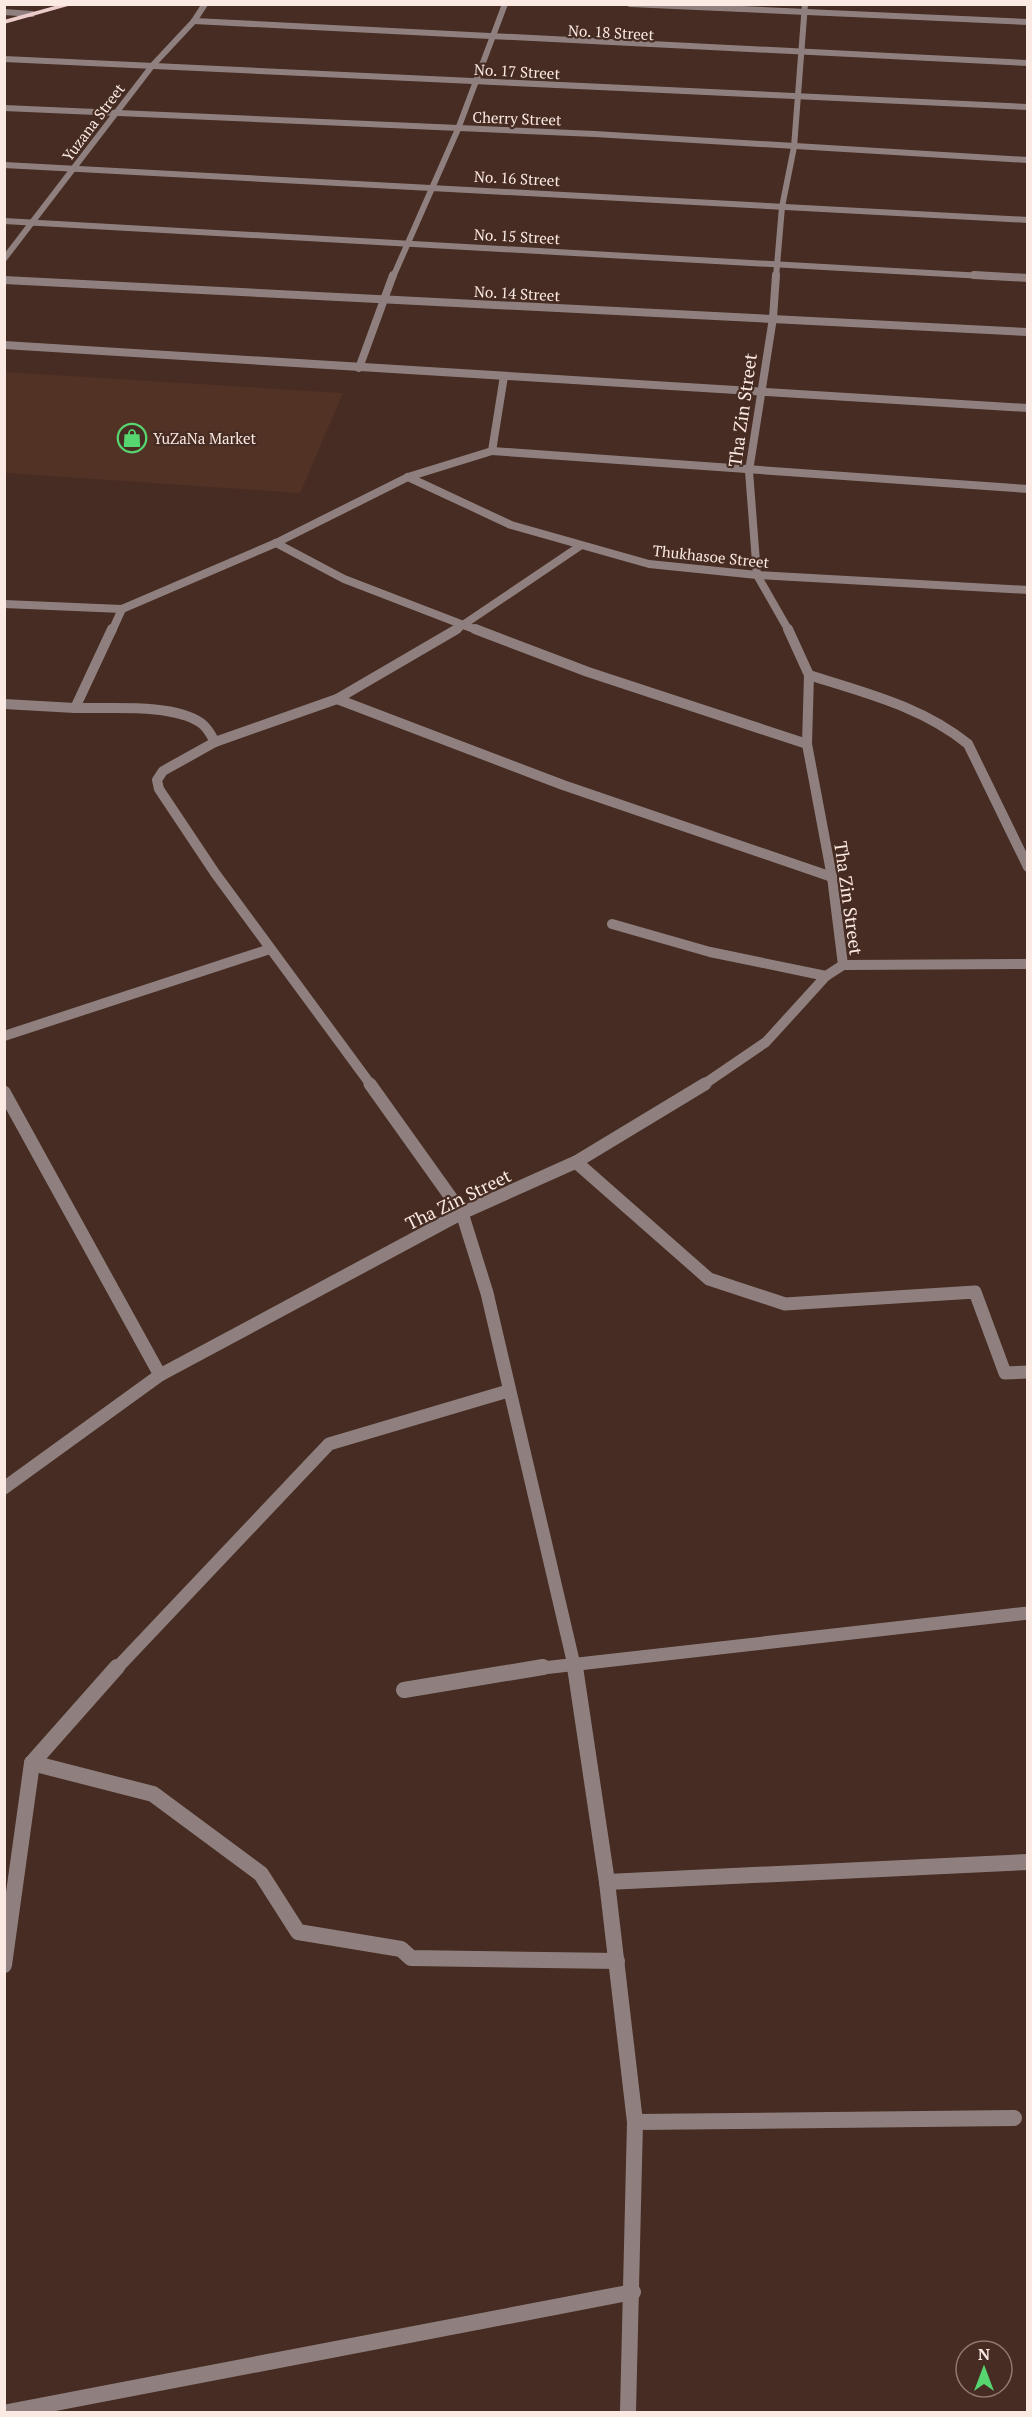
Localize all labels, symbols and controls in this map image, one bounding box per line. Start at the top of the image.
street label: No. 18 Street [567,20,655,44]
street label: No. 17 Street [473,59,561,83]
street label: Yuzana Street [57,79,129,165]
street label: Cherry Street [472,106,562,130]
street label: No. 16 Street [473,166,561,190]
street label: No. 15 Street [473,224,561,248]
street label: No. 14 Street [473,281,561,305]
street label: Tha Zin Street [722,351,762,468]
shop icon: YuZaNa Market [116,422,148,454]
place label: YuZaNa Market [153,428,256,448]
street label: Thukhasoe Street [652,540,771,572]
street label: Tha Zin Street [829,840,869,957]
street label: Tha Zin Street [401,1163,515,1235]
north arrow [954,2339,1014,2399]
text: N [978,2343,990,2365]

